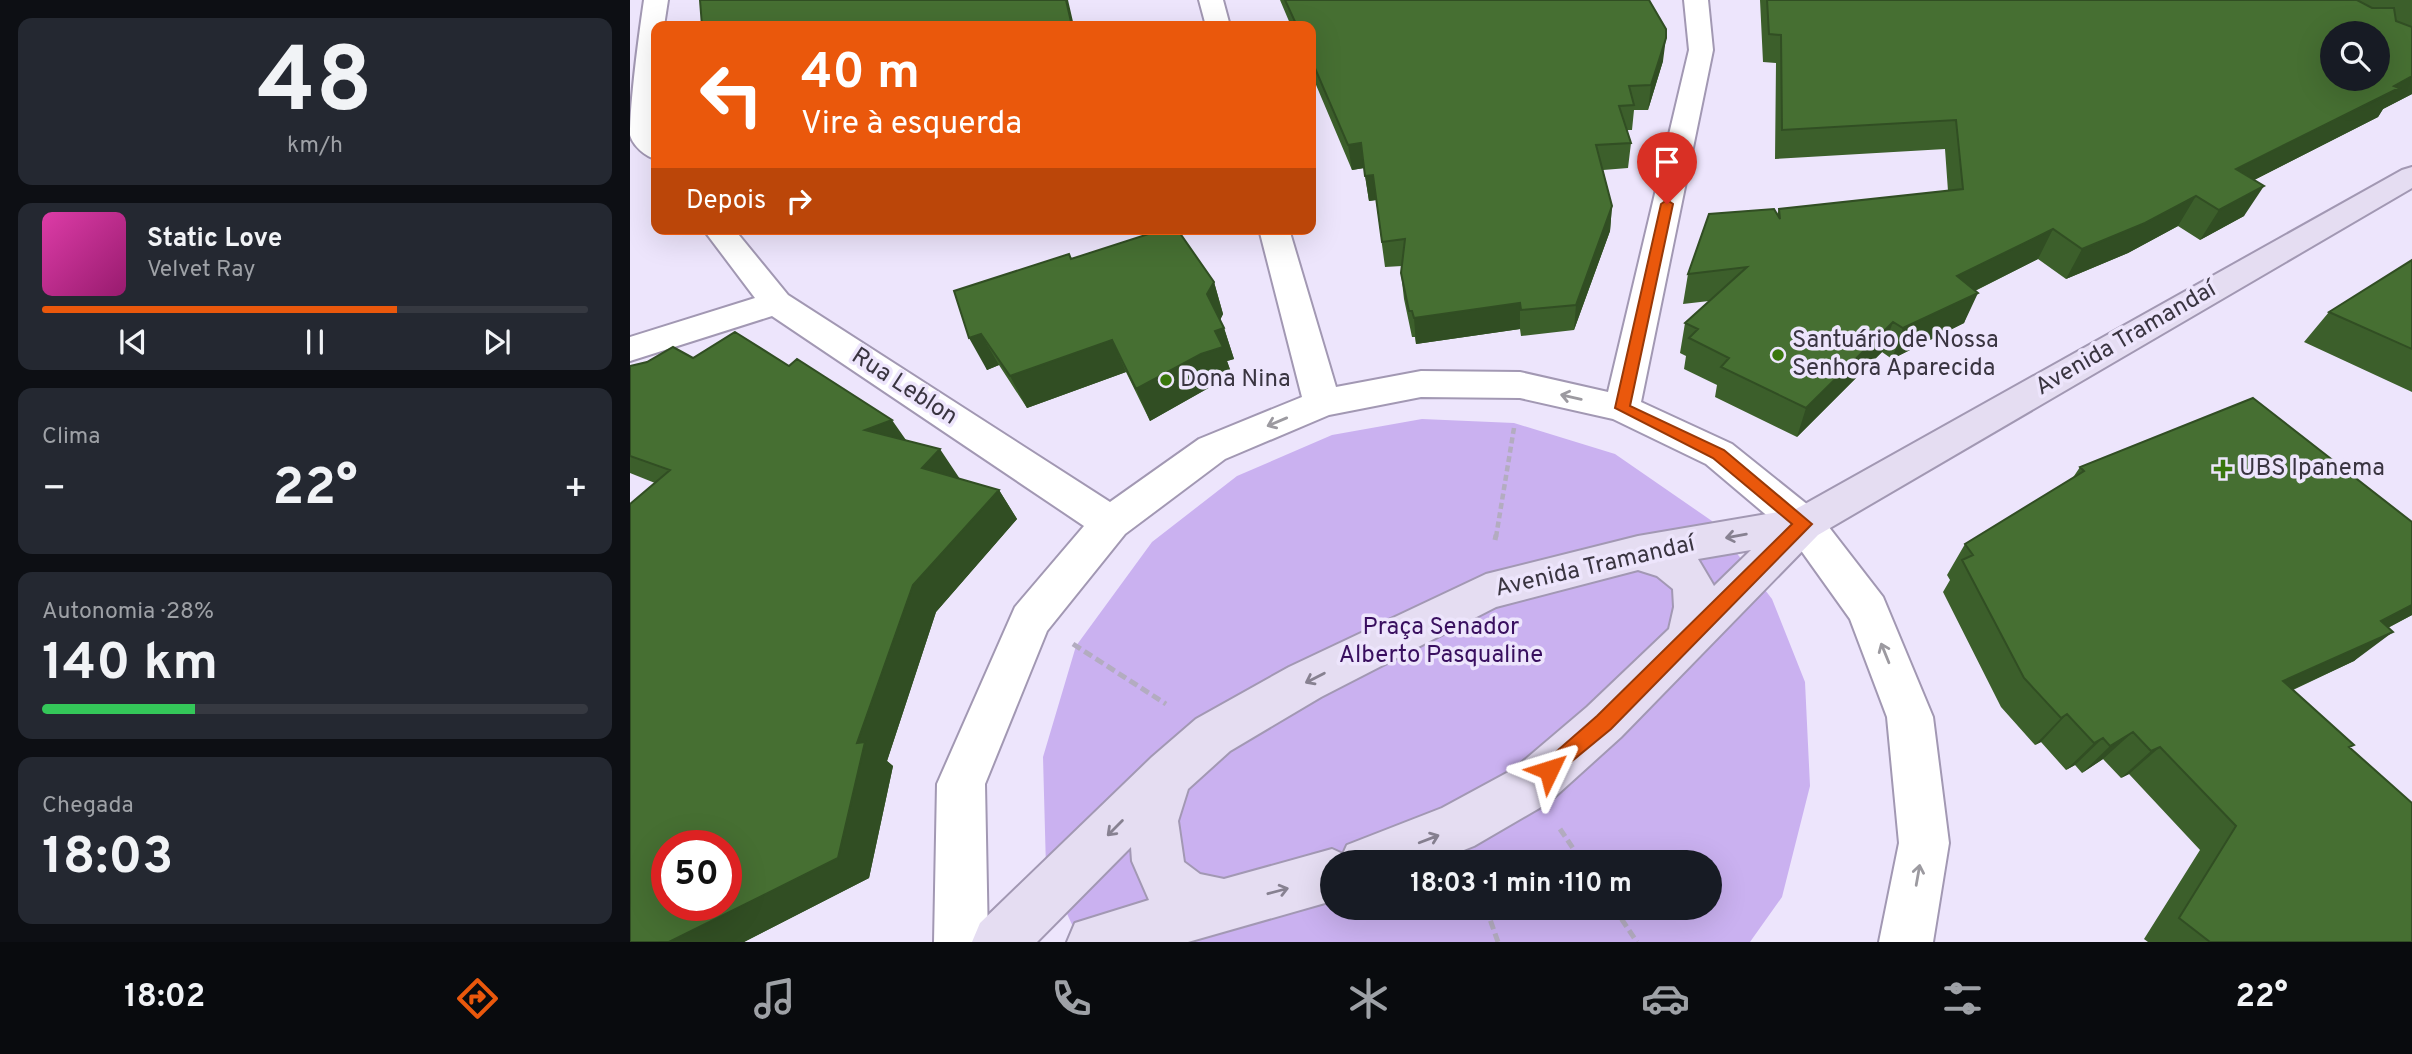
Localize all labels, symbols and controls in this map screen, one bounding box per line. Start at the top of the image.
map controls [2320,21,2390,91]
button: search [2320,21,2390,91]
text: 48 [257,29,373,144]
text: 40 m [801,44,920,106]
icon: left [686,49,777,140]
text: Vire à esquerda [801,105,1022,145]
text: km/h [287,132,343,161]
pin [1637,132,1697,204]
icon: arrive [1648,143,1686,181]
icon: right [780,182,818,220]
text: Depois [686,185,766,218]
text: Static Love [147,223,282,256]
text: Velvet Ray [147,256,255,285]
street label: Avenida Tramandaí [2030,274,2223,403]
icon: previous [114,323,152,361]
icon: pause [296,323,334,361]
icon: next [478,323,516,361]
place label: Santuário de Nossa Senhora Aparecida [1792,326,1999,384]
street label: Rua Leblon [845,342,963,432]
marker: Santuário de Nossa Senhora Aparecida [1770,347,1786,363]
place label: Dona Nina [1180,365,1291,395]
marker: Dona Nina [1158,372,1174,388]
one-way arrow [1560,389,1583,403]
one-way arrow [1266,416,1288,429]
text: Clima [42,423,100,452]
place label: UBS Ipanema [2239,454,2385,484]
text: 22° [272,457,358,523]
marker: UBS Ipanema [2213,459,2233,479]
text: − [42,466,67,515]
text: + [563,466,588,515]
street label: Avenida Tramandaí [1492,529,1700,605]
one-way arrow [1725,530,1748,543]
text: Autonomia · 28% [42,598,214,627]
park label: Praça Senador Alberto Pasqualine [1339,613,1543,671]
text: 140 km [42,632,218,698]
one-way arrow [1877,643,1890,665]
one-way arrow [1305,671,1326,685]
position arrow [1512,733,1586,807]
text: Chegada [42,792,134,821]
one-way arrow [1107,819,1124,836]
text: 18:03 [42,826,174,892]
speed limit sign: 50 [651,830,742,921]
one-way arrow [1417,831,1439,844]
one-way arrow [1912,864,1925,887]
text: 18:03 · 1 min · 110 m [1410,868,1632,901]
one-way arrow [1266,884,1289,897]
icon: directions [453,974,502,1023]
icon: music [750,974,799,1023]
icon: phone [1047,974,1096,1023]
icon: climate [1344,974,1393,1023]
icon: car [1641,974,1690,1023]
icon: filters [1938,974,1987,1023]
text: 18:02 [124,978,205,1018]
text: 22° [2235,978,2288,1018]

